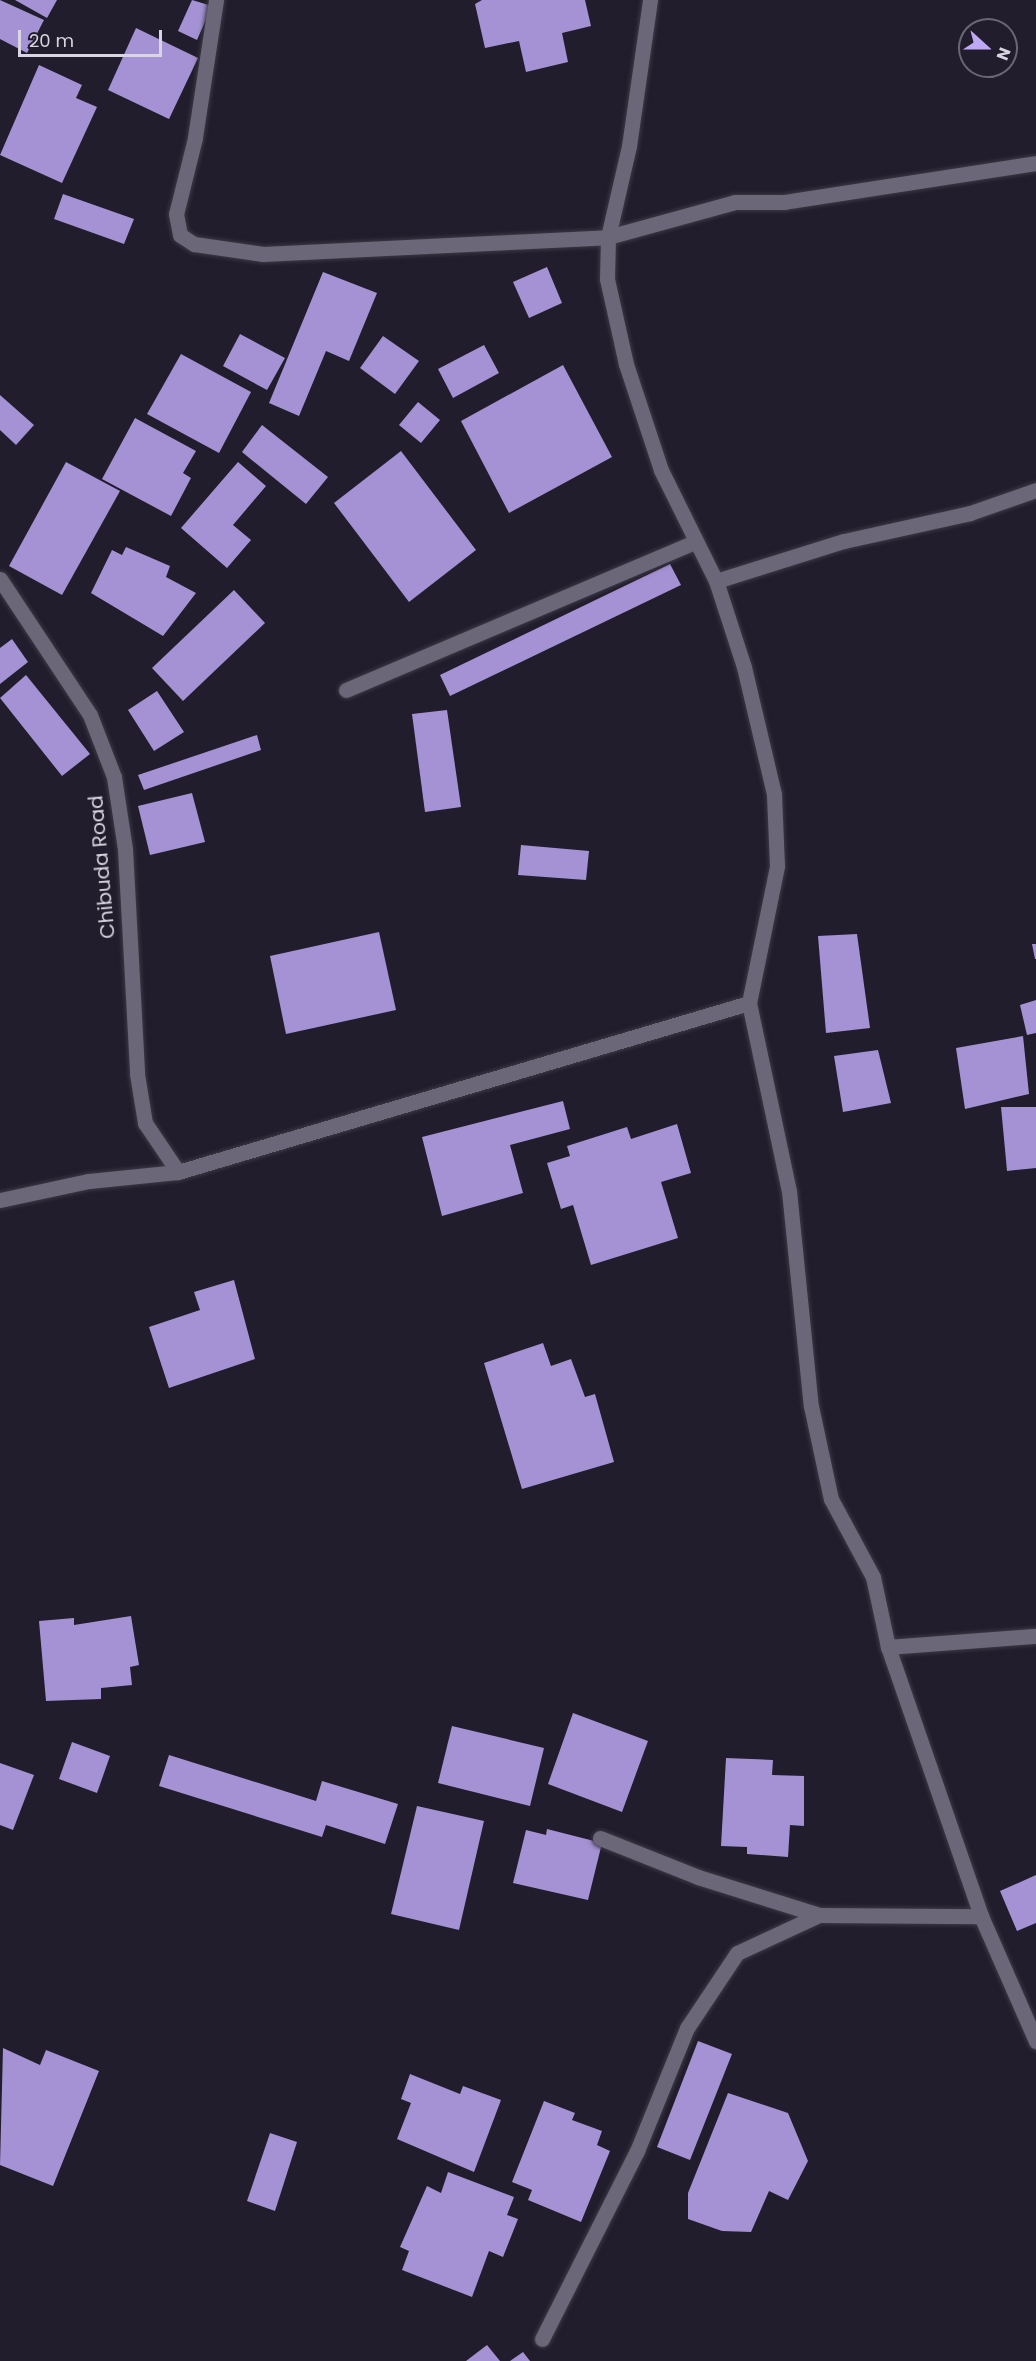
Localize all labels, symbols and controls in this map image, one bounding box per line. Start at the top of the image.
scale bar [21,18,165,56]
north arrow [958,18,1018,78]
text: 20 m [29,28,74,53]
text: N [991,44,1016,64]
street label: Chibuda Road [84,794,120,940]

